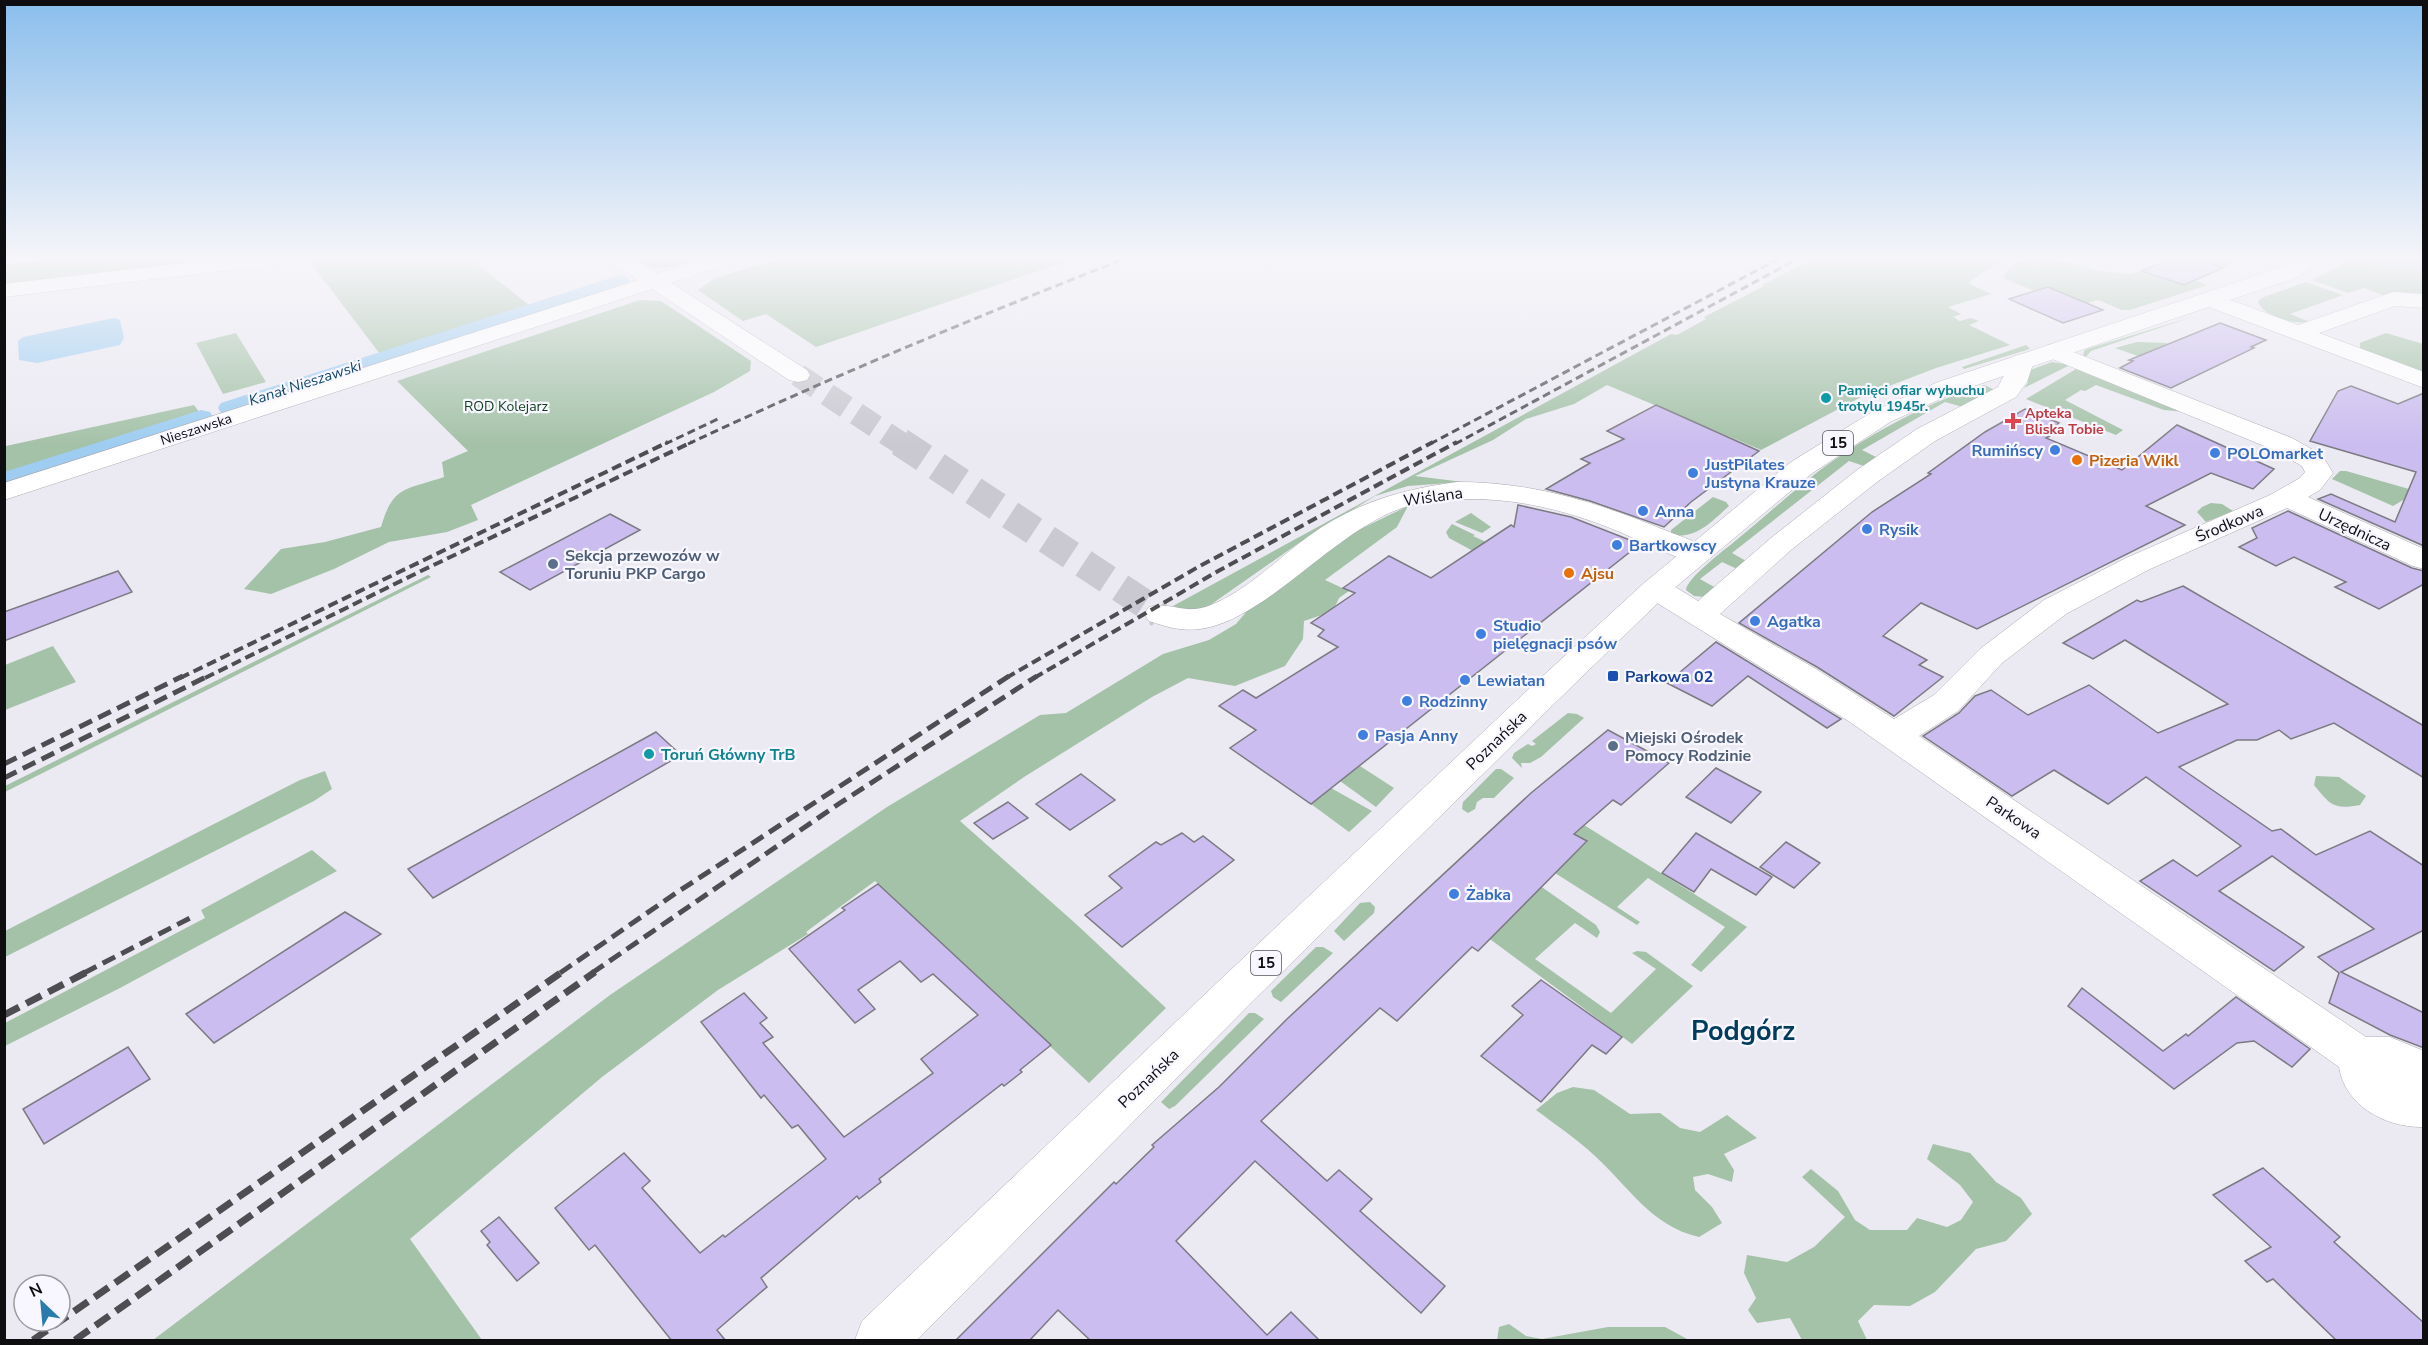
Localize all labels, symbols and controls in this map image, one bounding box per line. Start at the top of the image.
water label: Kanał Nieszawski [246,355,364,411]
place label: Pamięci ofiar wybuchu trotylu 1945r. [1838,381,1985,416]
marker: Pamięci ofiar wybuchu trotylu 1945r. [1819,391,1833,405]
park label: ROD Kolejarz [464,397,549,416]
place label: Apteka Bliska Tobie [2025,404,2104,439]
street label: Nieszawska [158,409,234,450]
marker: Apteka Bliska Tobie [2006,414,2020,428]
road number: 15 [1823,431,1853,455]
place label: Rumińscy [1971,440,2044,462]
marker: Rumińscy [2048,443,2062,457]
place label: POLOmarket [2227,443,2324,465]
marker: POLOmarket [2208,446,2222,460]
place label: Pizeria Wikl [2089,450,2179,472]
marker: Pizeria Wikl [2070,453,2084,467]
place label: JustPilates Justyna Krauze [1704,454,1816,494]
marker: JustPilates Justyna Krauze [1686,466,1700,480]
street label: Wiślana [1402,482,1464,512]
street label: Środkowa [2192,500,2267,548]
place label: Anna [1655,501,1694,523]
street label: Urzędnicza [2314,503,2395,556]
marker: Anna [1636,504,1650,518]
place label: Rysik [1879,519,1919,541]
marker: Rysik [1860,522,1874,536]
place label: Bartkowscy [1629,535,1717,557]
marker: Bartkowscy [1610,538,1624,552]
place label: Sekcja przewozów w Toruniu PKP Cargo [565,545,720,585]
marker: Sekcja przewozów w Toruniu PKP Cargo [546,557,560,571]
place label: Ajsu [1581,563,1614,585]
marker: Ajsu [1562,566,1576,580]
place label: Agatka [1767,611,1821,633]
marker: Agatka [1748,614,1762,628]
place label: Studio pielęgnacji psów [1493,615,1617,655]
marker: Studio pielęgnacji psów [1474,627,1488,641]
place label: Parkowa 02 [1625,666,1713,688]
marker: Parkowa 02 [1606,669,1620,683]
place label: Lewiatan [1477,670,1545,692]
marker: Lewiatan [1458,673,1472,687]
place label: Rodzinny [1419,691,1488,713]
marker: Rodzinny [1400,694,1414,708]
street label: Poznańska [1461,706,1532,775]
place label: Pasja Anny [1375,725,1458,747]
place label: Miejski Ośrodek Pomocy Rodzinie [1625,727,1752,767]
marker: Pasja Anny [1356,728,1370,742]
marker: Miejski Ośrodek Pomocy Rodzinie [1606,739,1620,753]
place label: Toruń Główny TrB [661,744,796,766]
marker: Toruń Główny TrB [642,747,656,761]
street label: Parkowa [1981,791,2045,844]
place label: Żabka [1466,884,1511,906]
marker: Żabka [1447,887,1461,901]
road number: 15 [1251,951,1281,975]
district label: Podgórz [1691,1013,1795,1050]
street label: Poznańska [1113,1044,1184,1113]
north arrow [12,1273,72,1333]
text: N [26,1278,46,1303]

